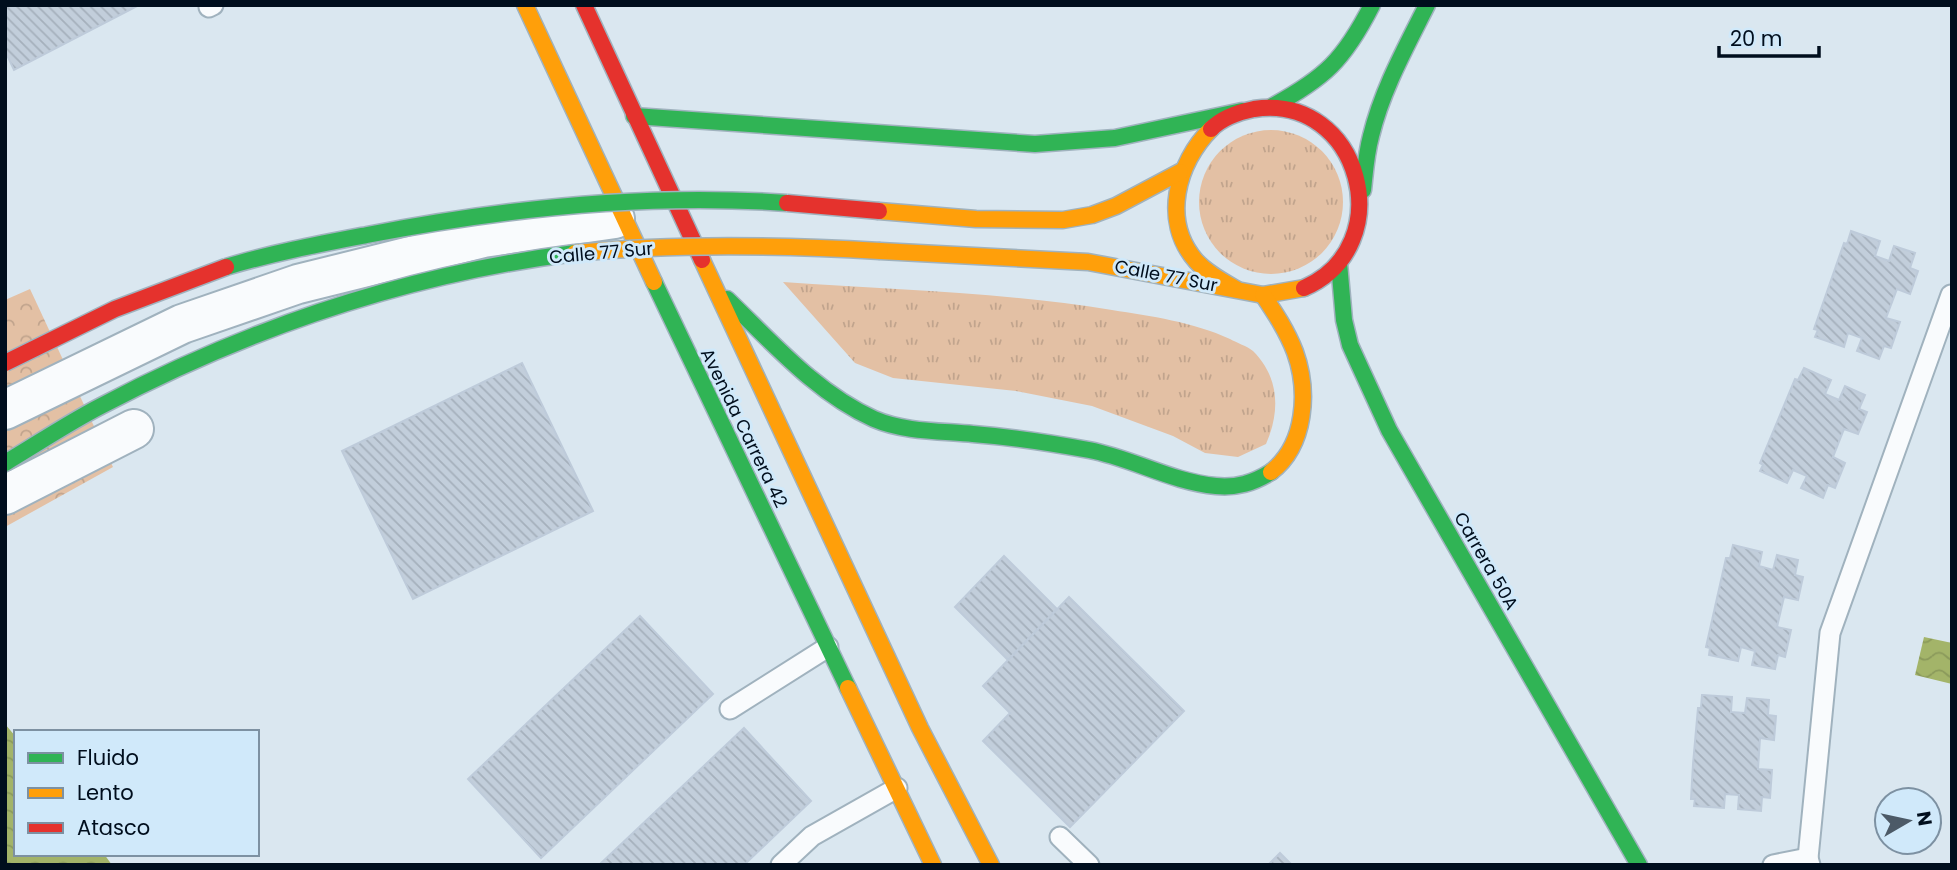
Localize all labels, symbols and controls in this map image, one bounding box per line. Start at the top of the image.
scale bar [1719,14,1819,58]
text: 20 m [1730,24,1783,53]
street label: Calle 77 Sur [548,235,654,269]
street label: Calle 77 Sur [1113,253,1220,298]
street label: Avenida Carrera 42 [695,344,794,512]
street label: Carrera 50A [1448,507,1525,614]
legend [14,730,259,856]
text: Fluido [77,743,139,772]
text: Lento [77,778,134,807]
north arrow [1873,786,1943,856]
text: N [1910,809,1939,828]
text: Atasco [77,813,150,842]

